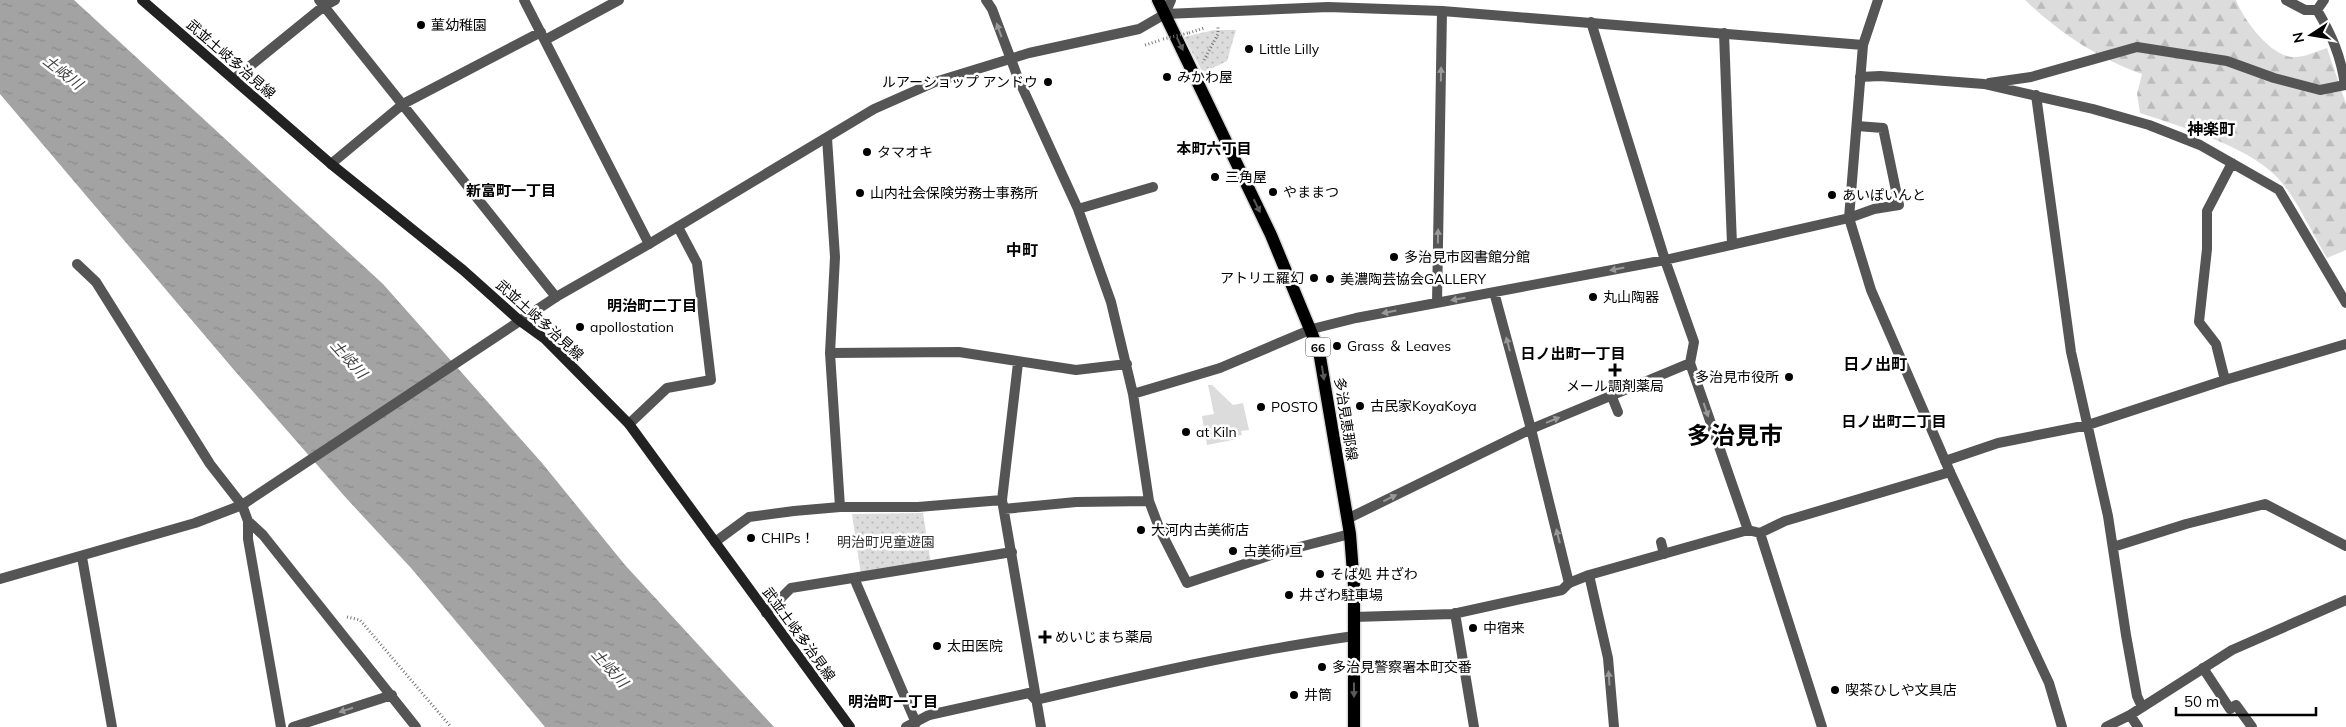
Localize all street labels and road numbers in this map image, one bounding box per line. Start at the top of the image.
street label: 武並土岐多治見線 [183,15,279,103]
street label: 武並土岐多治見線 [492,276,588,364]
road number: 66 [1306,338,1330,357]
street label: 多治見恵那線 [1331,376,1361,462]
street label: 武並土岐多治見線 [759,583,839,685]

